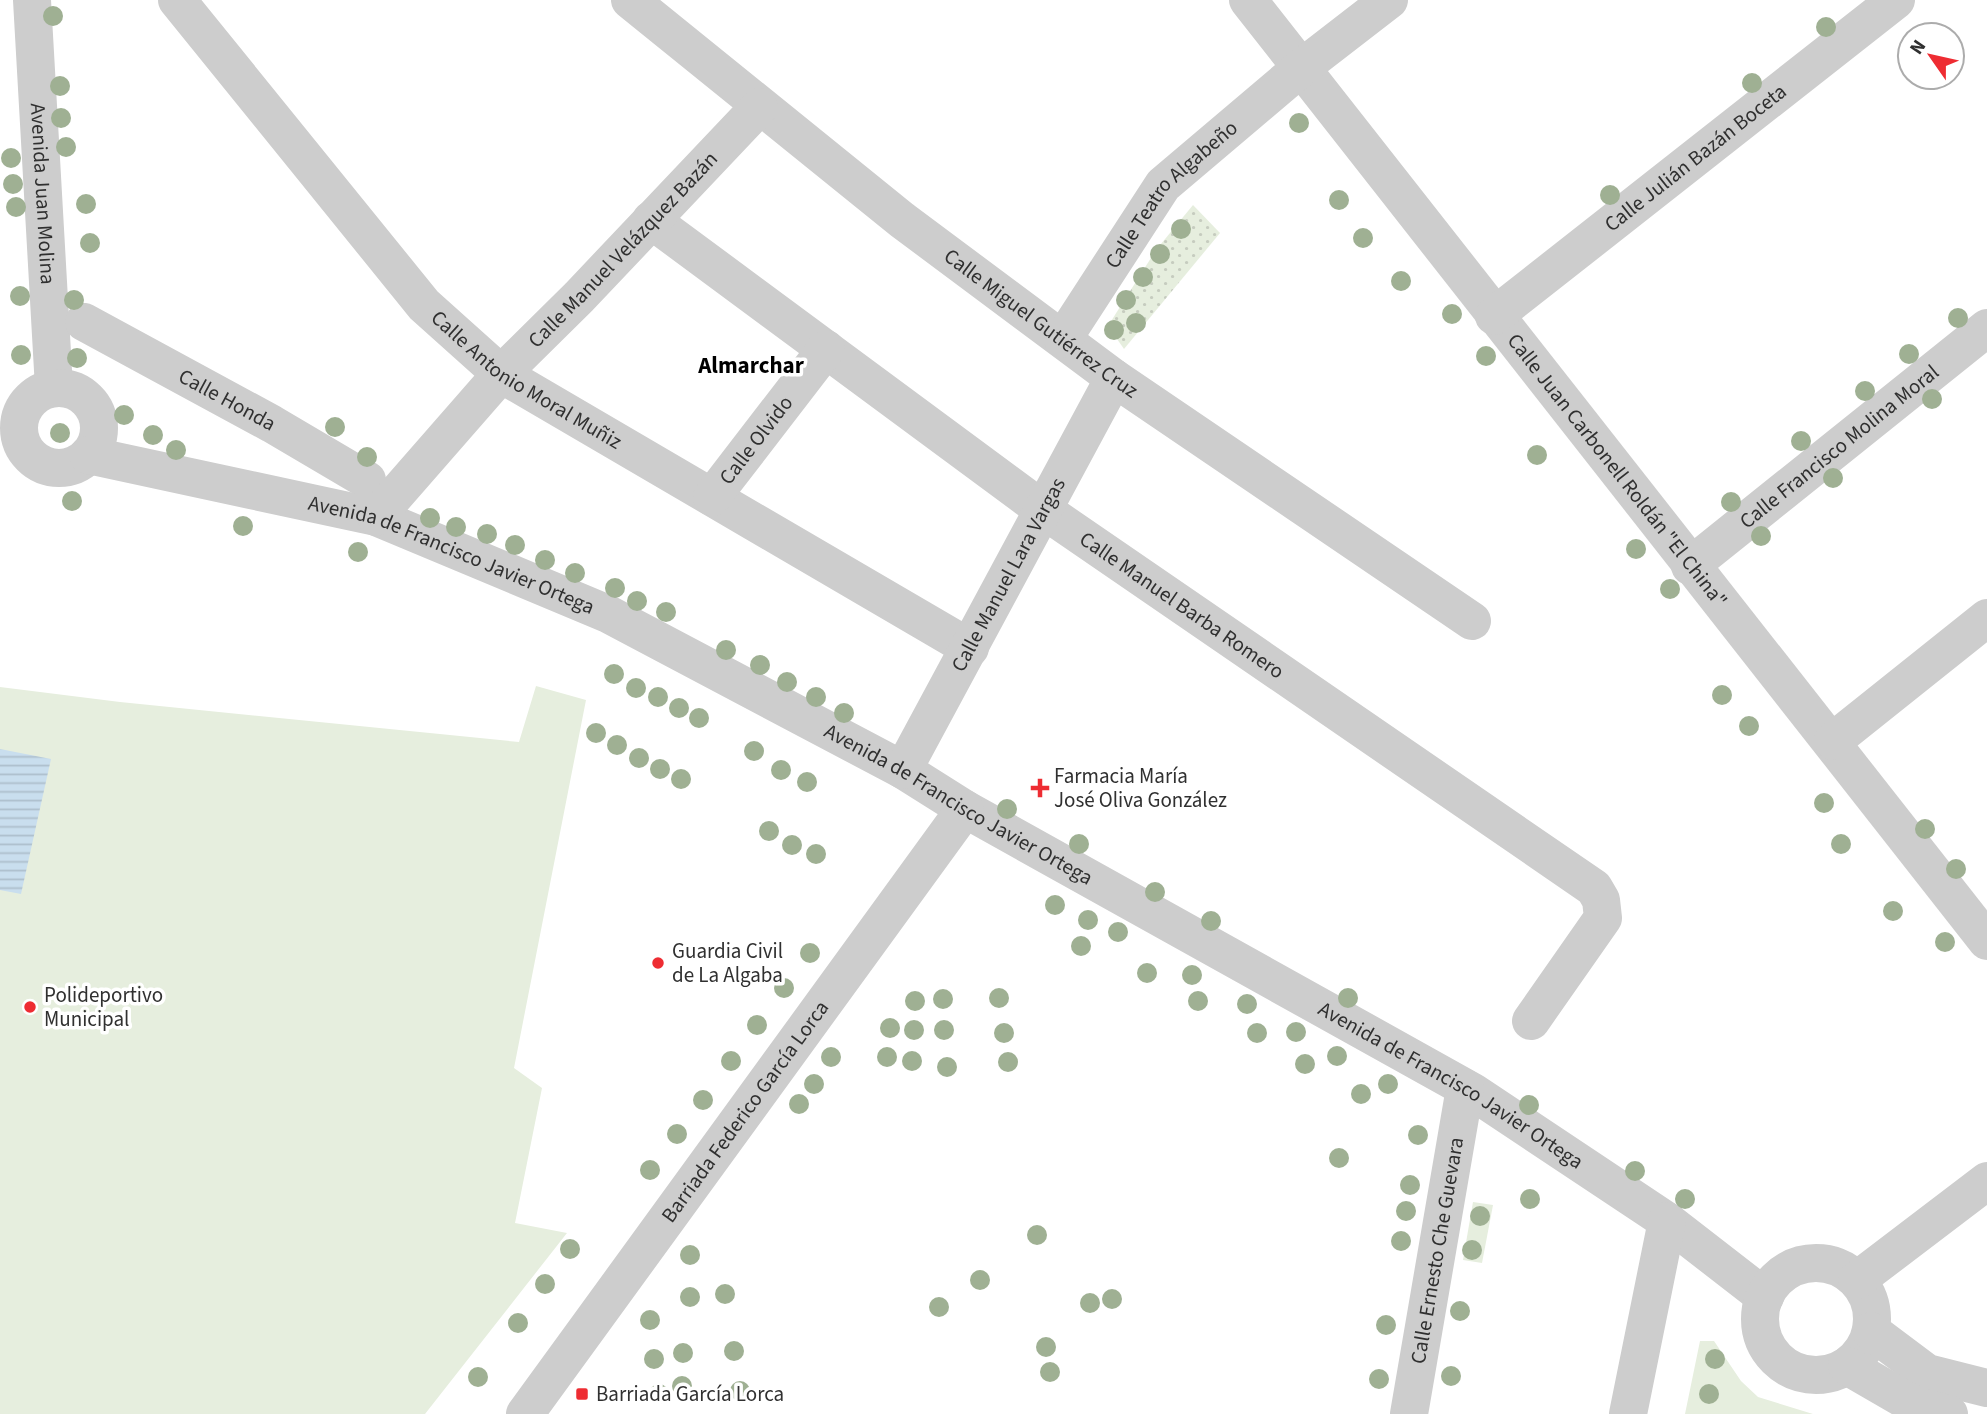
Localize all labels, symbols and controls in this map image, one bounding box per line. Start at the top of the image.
north arrow [1896,21,1966,91]
text: N [1903,35,1933,60]
street label: Calle Julián Bazán Boceta [1598,77,1793,239]
street label: Avenida Juan Molina [23,102,63,285]
street label: Calle Teatro Algabeño [1098,113,1244,274]
street label: Calle Manuel Velázquez Bazán [521,145,724,355]
street label: Calle Miguel Gutiérrez Cruz [938,241,1144,405]
street label: Calle Antonio Moral Muñiz [424,303,628,456]
street label: Calle Juan Carbonell Roldán "El China" [1500,327,1735,614]
district label: Almarchar [697,349,805,382]
street label: Calle Francisco Molina Moral [1733,357,1945,536]
street label: Calle Honda [173,361,281,438]
street label: Calle Olvido [712,389,800,491]
street label: Calle Manuel Lara Vargas [944,472,1073,677]
street label: Avenida de Francisco Javier Ortega [305,488,599,622]
street label: Calle Manuel Barba Romero [1073,524,1290,686]
street label: Avenida de Francisco Javier Ortega [819,716,1098,892]
place label: Farmacia María José Oliva González [1054,761,1227,815]
marker: Farmacia María José Oliva González [1032,780,1048,796]
place label: Guardia Civil de La Algaba [672,936,783,990]
marker: Guardia Civil de La Algaba [650,955,666,971]
place label: Polideportivo Municipal [44,980,163,1034]
street label: Barriada Federico García Lorca [654,994,836,1229]
street label: Avenida de Francisco Javier Ortega [1313,994,1589,1176]
marker: Polideportivo Municipal [22,999,38,1015]
street label: Calle Ernesto Che Guevara [1403,1135,1471,1366]
place label: Barriada García Lorca [596,1379,784,1409]
marker: Barriada García Lorca [574,1386,590,1402]

